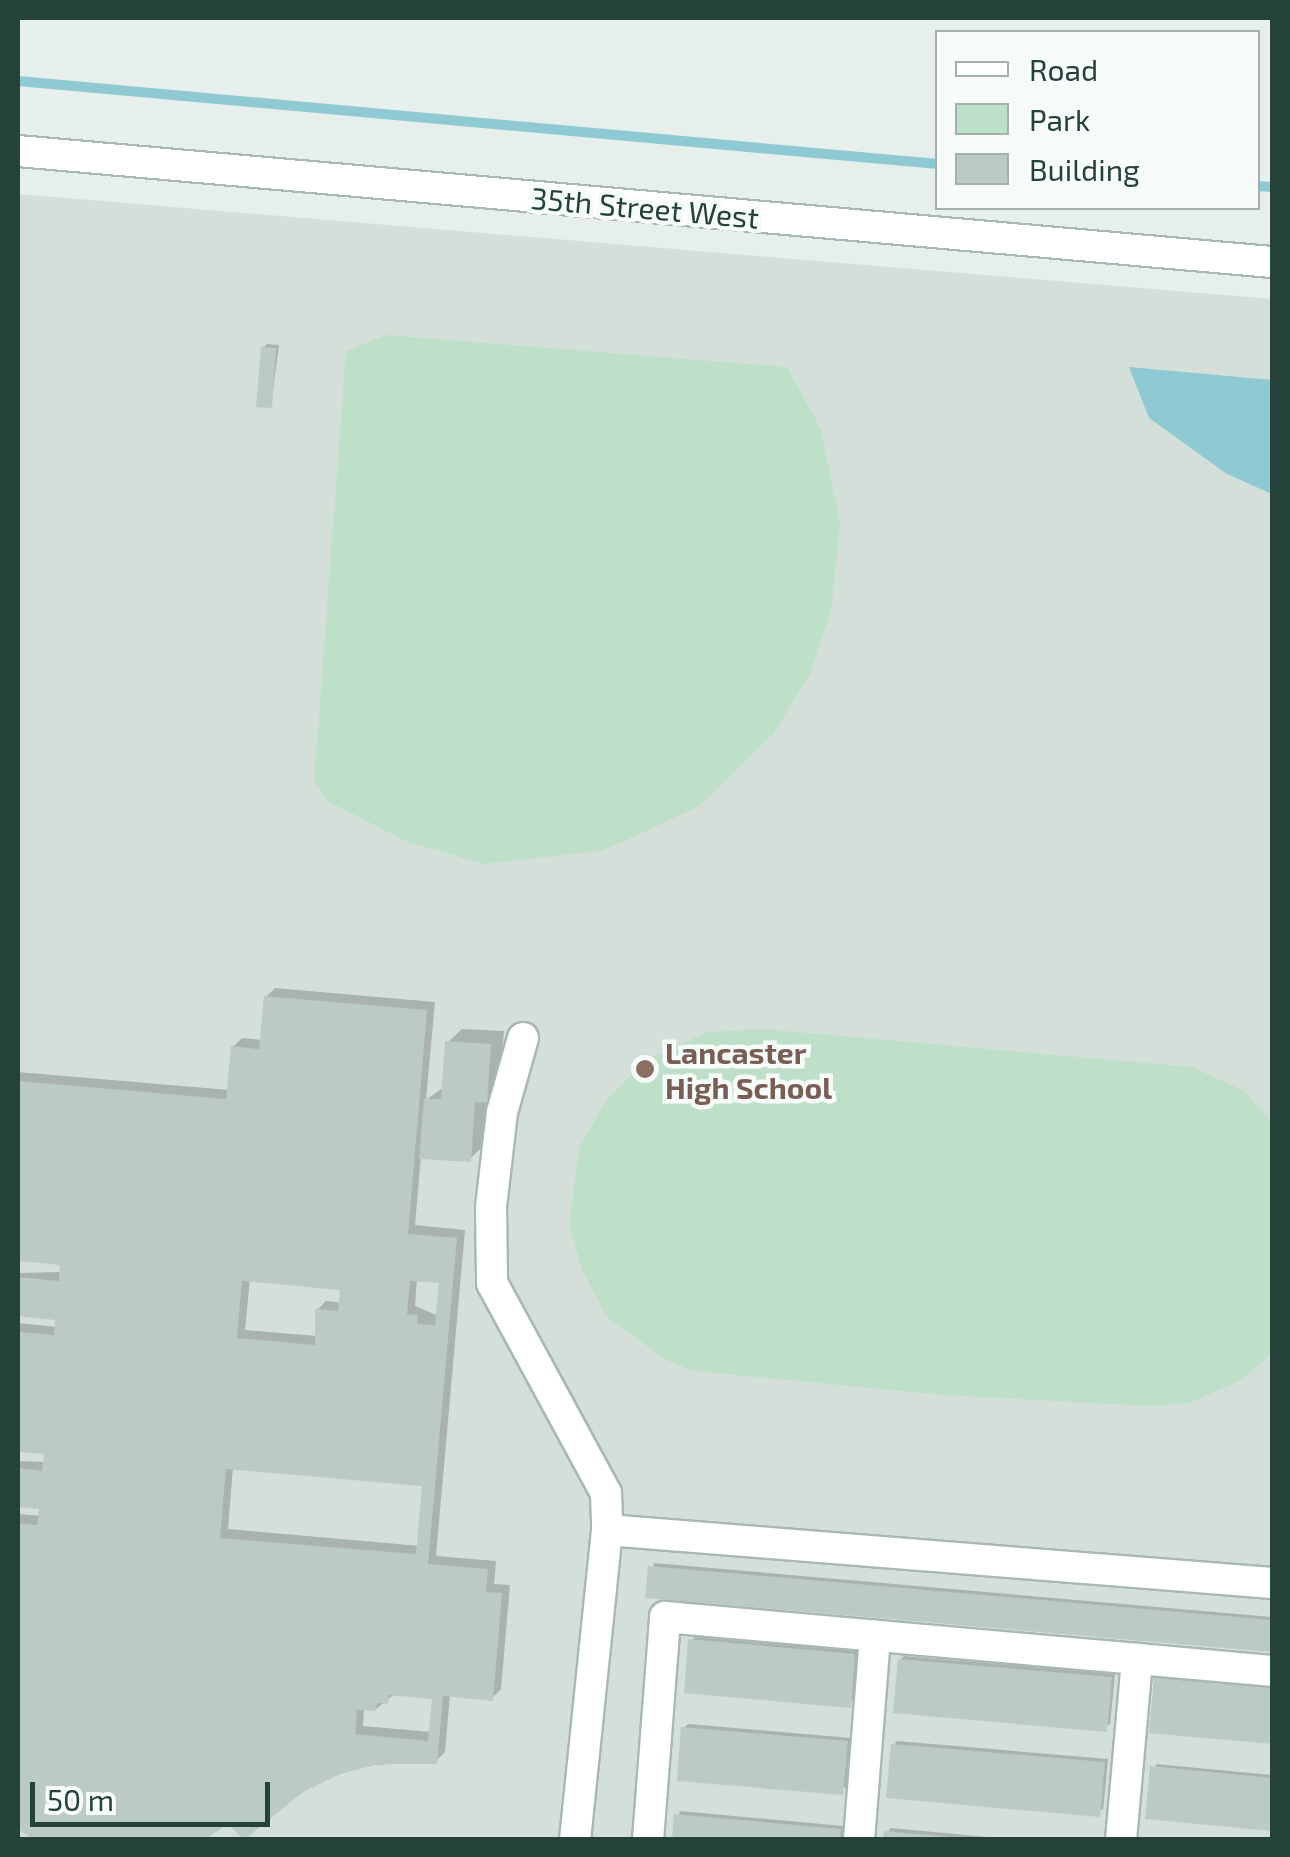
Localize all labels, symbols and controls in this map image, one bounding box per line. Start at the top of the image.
legend [935,30,1260,210]
text: Road [1029,51,1098,87]
text: Park [1029,101,1090,137]
text: Building [1029,151,1140,187]
street label: 35th Street West [529,179,761,235]
place label: Lancaster High School [665,1034,832,1104]
marker: Lancaster High School [634,1058,656,1080]
scale bar [35,1762,275,1824]
text: 50 m [47,1781,114,1817]

